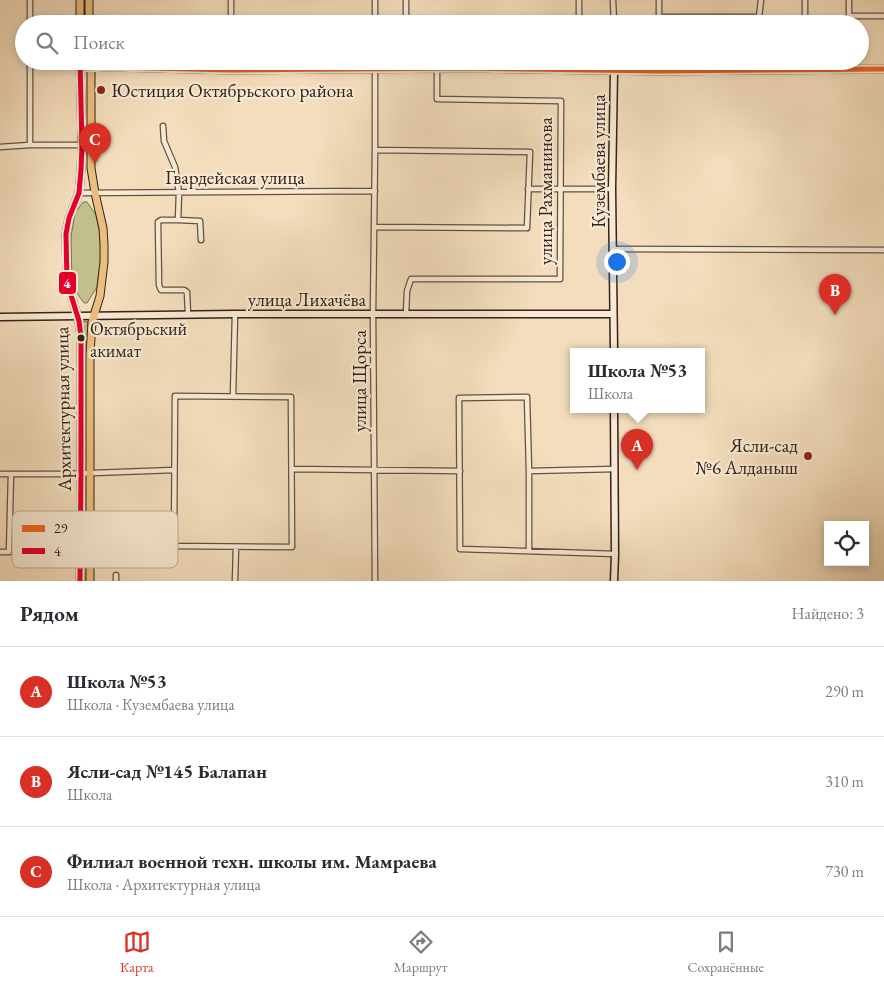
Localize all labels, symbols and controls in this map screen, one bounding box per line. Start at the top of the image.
search box [15,15,869,70]
icon: search [33,29,61,57]
text: Поиск [73,30,125,55]
place label: Юстиция Октябрьского района [111,78,354,103]
marker: Юстиция Октябрьского района [95,84,107,96]
street label: Кузембаева улица [586,94,611,228]
street label: улица Рахманинова [533,117,558,265]
pin: C [79,123,111,164]
street label: Гвардейская улица [165,165,305,190]
your location [604,249,630,275]
line badge: 4 [58,271,77,295]
text: 4 [63,274,71,292]
pin: B [819,274,851,315]
street label: улица Лихачёва [248,287,367,312]
place label: Октябрьский акимат [90,317,188,362]
street label: Архитектурная улица [49,326,77,493]
street label: улица Щорса [347,330,372,432]
marker: Октябрьский акимат [76,333,86,343]
popup [570,348,705,413]
text: Школа №53 [588,358,687,383]
text: Школа [588,383,633,404]
pin: A [621,429,653,470]
place label: Ясли-сад №6 Алданыш [695,433,798,480]
marker: Ясли-сад №6 Алданыш [802,450,814,462]
legend [12,511,178,568]
text: 29 [54,519,68,537]
map controls [824,521,869,566]
button: locate [824,521,869,566]
text: 4 [54,542,61,560]
text: Рядом [20,600,79,627]
text: Найдено: 3 [792,603,864,624]
text: Школа №53 [67,669,167,694]
text: A [30,681,42,702]
text: 290 m [825,681,864,702]
text: Школа · Кузембаева улица [67,694,235,715]
text: Ясли-сад №145 Балапан [67,759,267,784]
text: B [31,771,41,792]
text: 310 m [825,771,864,792]
text: Школа [67,784,112,805]
text: Филиал военной техн. школы им. Мамраева [67,849,437,874]
text: C [30,861,42,882]
text: 730 m [825,861,864,882]
text: Школа · Архитектурная улица [67,874,261,895]
tab: Карта [120,928,154,976]
tab: Маршрут [394,928,447,976]
tab: Сохранённые [688,928,764,976]

